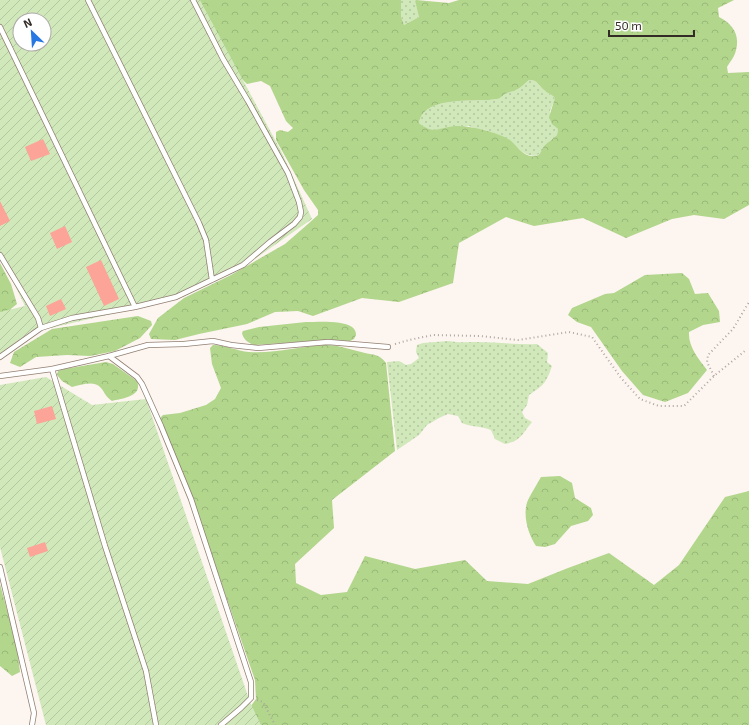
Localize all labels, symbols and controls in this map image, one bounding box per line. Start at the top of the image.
north arrow [12,12,52,52]
scale bar [609,12,694,38]
text: N [21,15,34,30]
text: 50 m [615,18,642,32]

